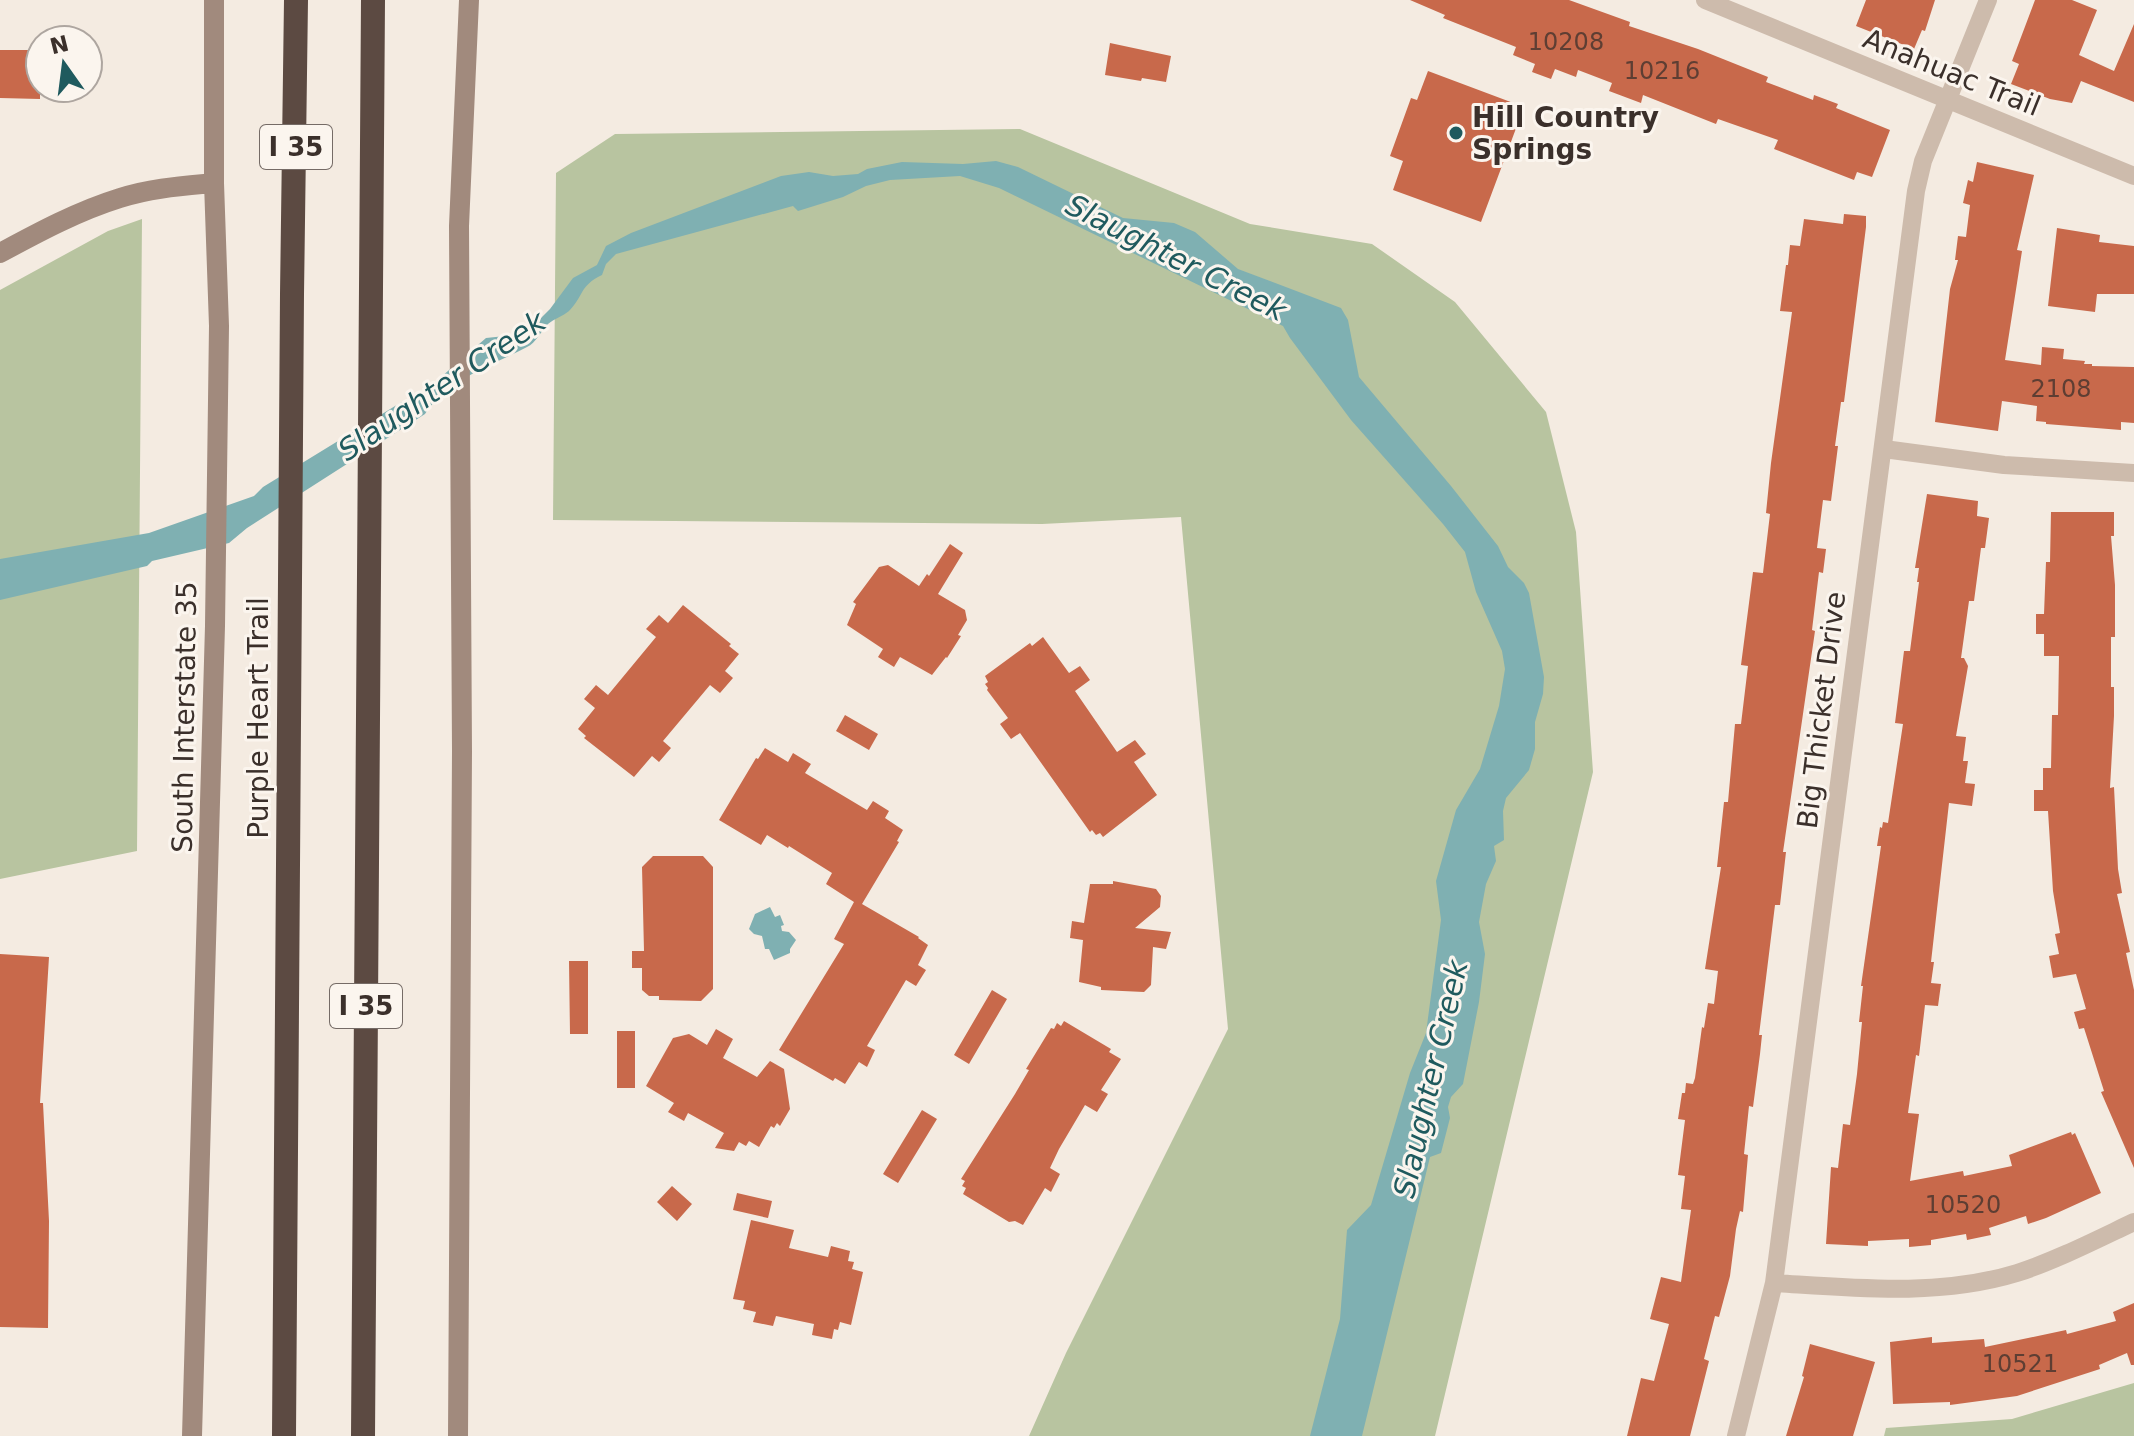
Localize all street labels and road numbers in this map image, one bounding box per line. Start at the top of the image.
street label: Anahuac Trail [1858,22,2045,123]
road number: I 35 [260,125,332,169]
street label: South Interstate 35 [166,581,203,853]
street label: Big Thicket Drive [1791,590,1852,831]
street label: Purple Heart Trail [242,597,275,839]
road number: I 35 [330,984,402,1028]

